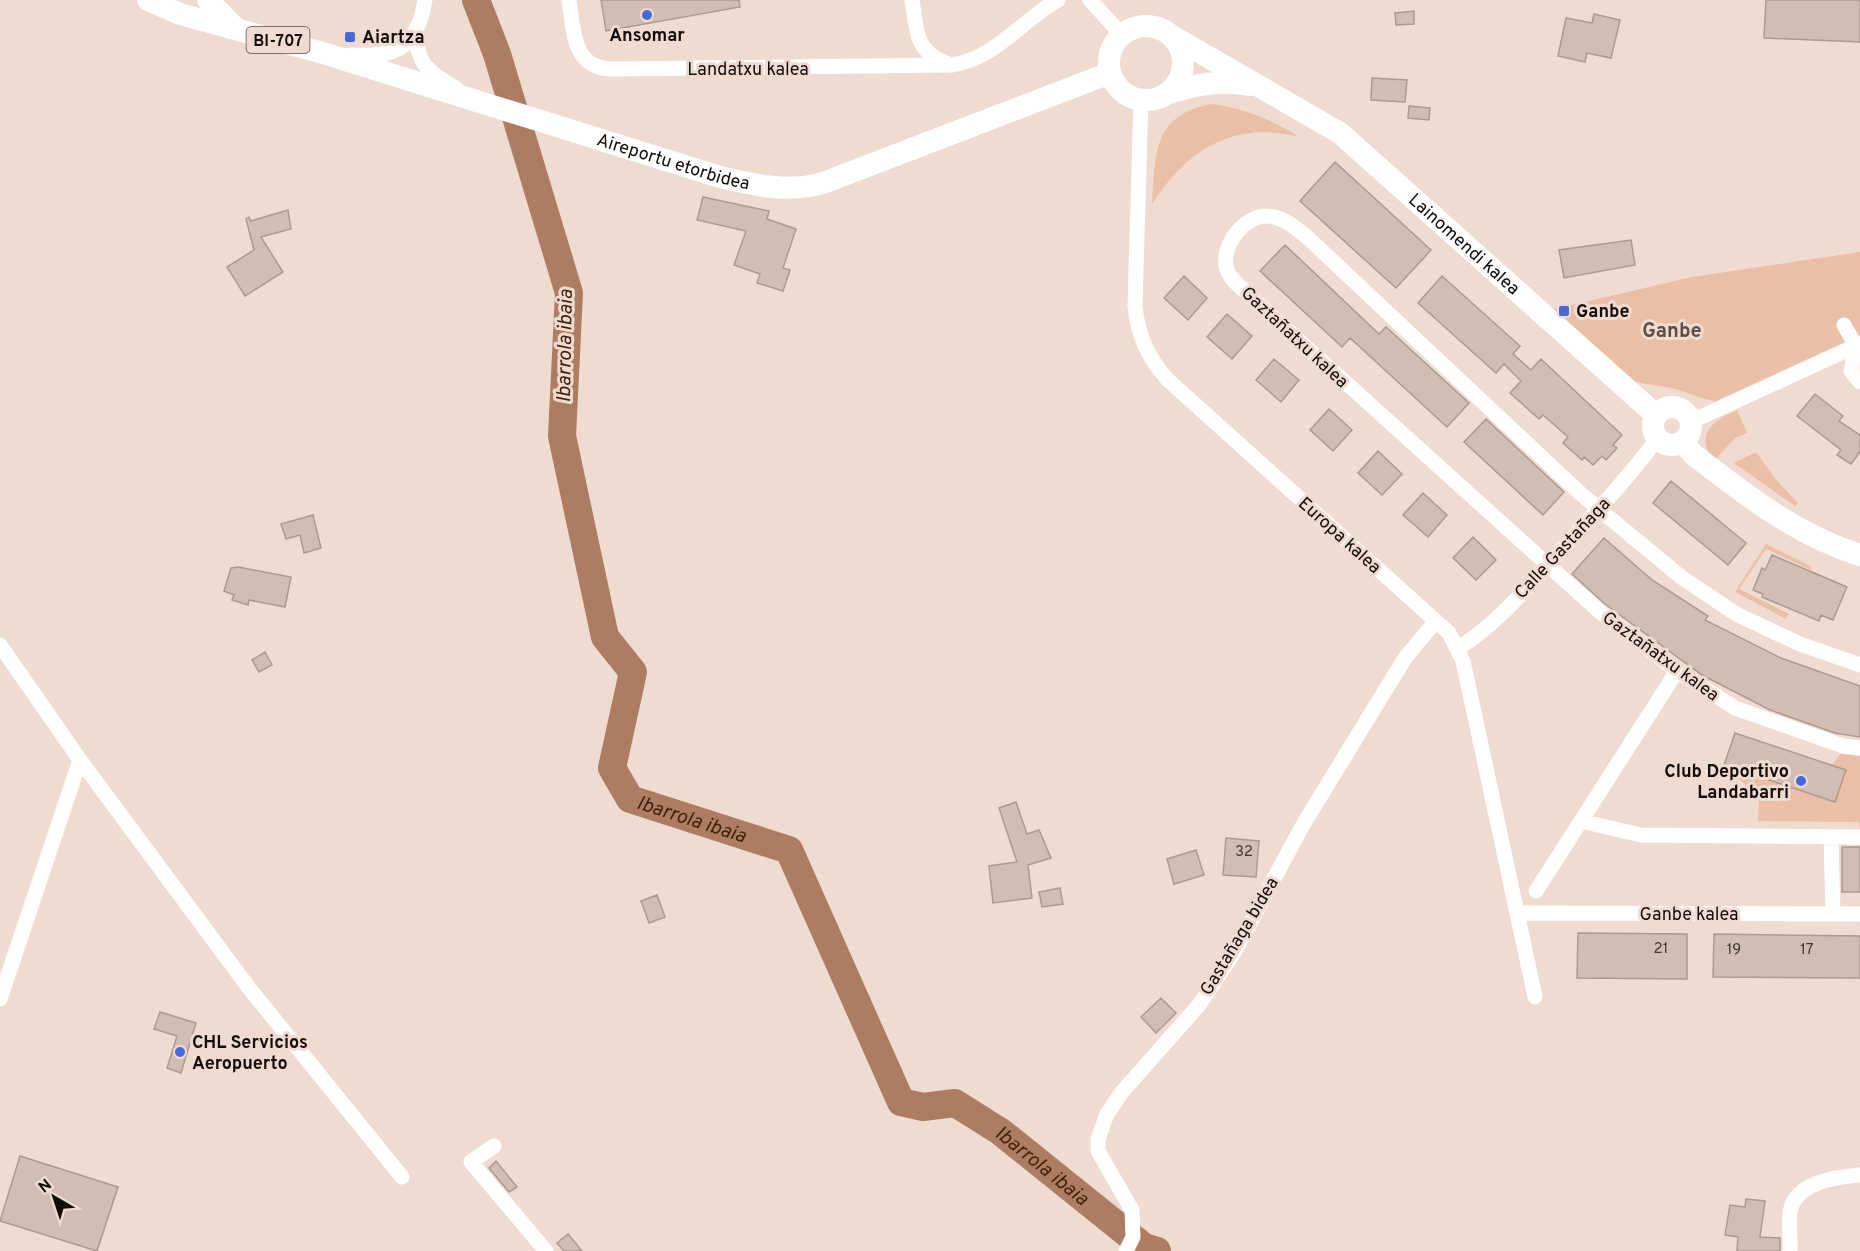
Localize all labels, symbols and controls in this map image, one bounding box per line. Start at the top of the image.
marker: Ansomar [640,8,654,22]
place label: Ansomar [609,25,685,48]
road number: BI-707 [246,27,310,53]
place label: Aiartza [362,27,424,50]
marker: Aiartza [343,30,357,44]
street label: Landatxu kalea [687,59,809,82]
street label: Aireportu etorbidea [594,129,752,196]
street label: Lainomendi kalea [1403,189,1524,301]
street label: Gaztañatxu kalea [1235,282,1353,394]
water label: Ibarrola ibaia [552,288,580,403]
place label: Ganbe [1576,301,1630,324]
marker: Ganbe [1557,304,1571,318]
district label: Ganbe [1642,319,1702,345]
street label: Europa kalea [1293,493,1385,579]
street label: Calle Gastañaga [1510,493,1616,605]
street label: Gaztañatxu kalea [1597,607,1723,707]
place label: Club Deportivo Landabarri [1664,761,1789,805]
marker: Club Deportivo Landabarri [1794,774,1808,788]
water label: Ibarrola ibaia [633,791,750,851]
house number: 32 [1235,843,1253,862]
street label: Gastañaga bidea [1196,873,1285,1000]
street label: Ganbe kalea [1640,904,1738,927]
house number: 21 [1654,940,1668,959]
house number: 19 [1727,941,1741,960]
house number: 17 [1800,941,1814,960]
place label: CHL Servicios Aeropuerto [192,1032,308,1076]
marker: CHL Servicios Aeropuerto [173,1045,187,1059]
water label: Ibarrola ibaia [990,1121,1094,1213]
north arrow [24,1167,84,1227]
text: N [35,1176,57,1198]

